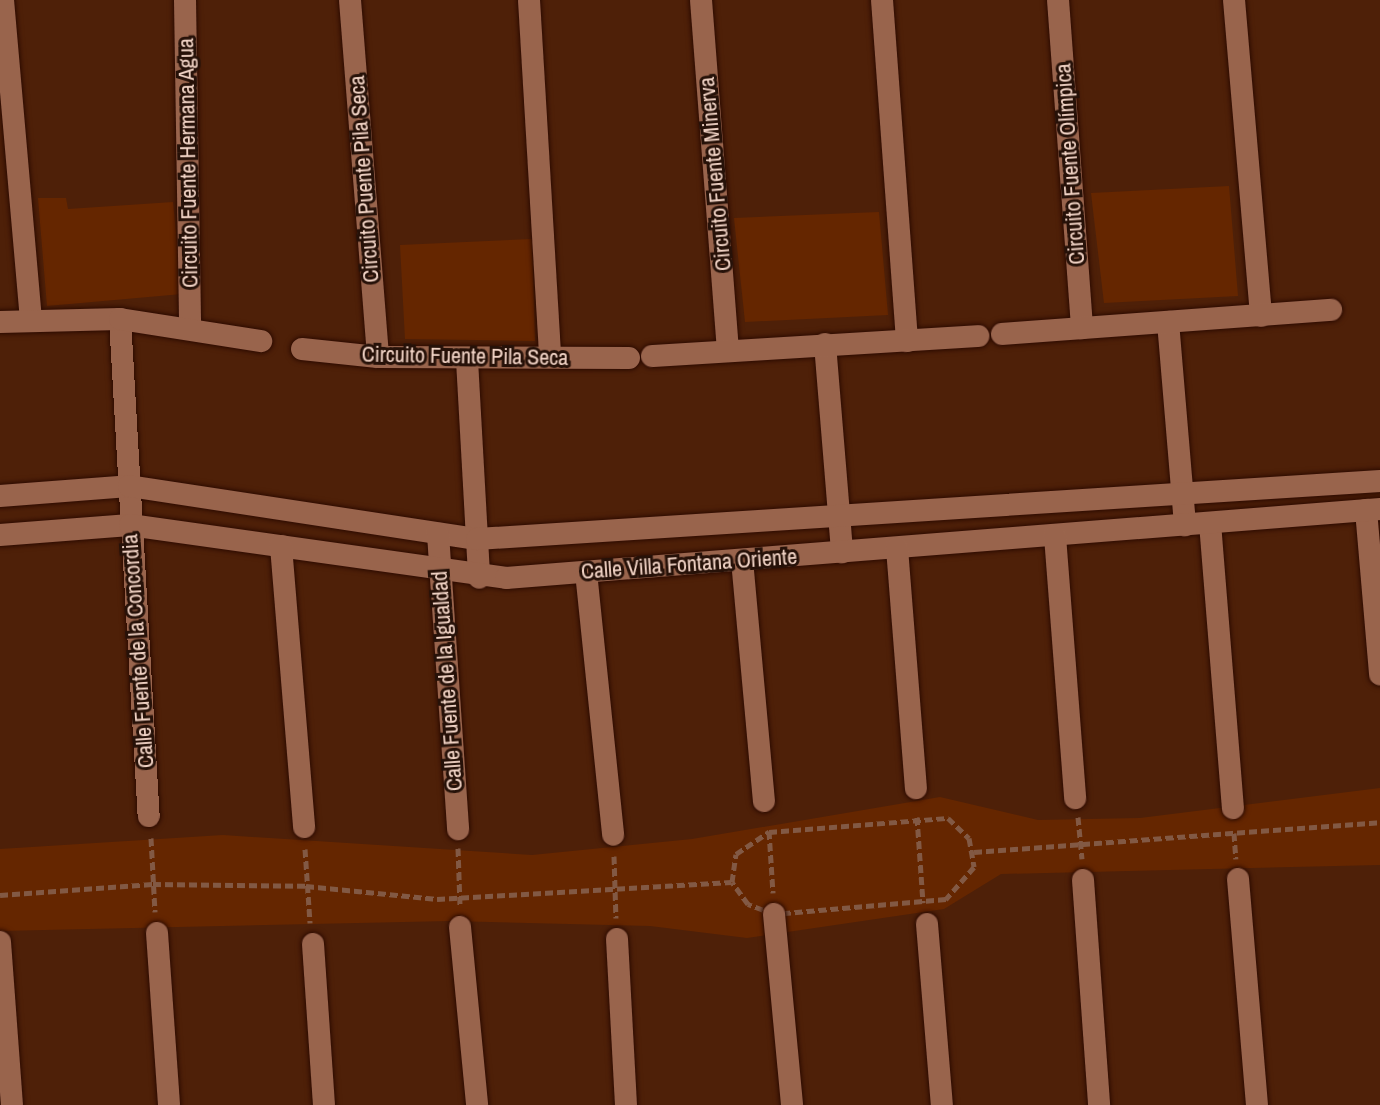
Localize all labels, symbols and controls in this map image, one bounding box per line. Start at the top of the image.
street label: Circuito Fuente Hermana Agua [173,37,203,289]
street label: Circuito Fuente Olímpica [1050,63,1090,265]
street label: Circuito Puente Pila Seca [344,75,384,283]
street label: Circuito Fuente Minerva [693,76,737,272]
street label: Circuito Fuente Pila Seca [361,341,569,371]
street label: Calle Fuente de la Concordia [117,533,159,769]
street label: Calle Villa Fontana Oriente [580,543,798,585]
street label: Calle Fuente de la Igualdad [426,570,468,792]

